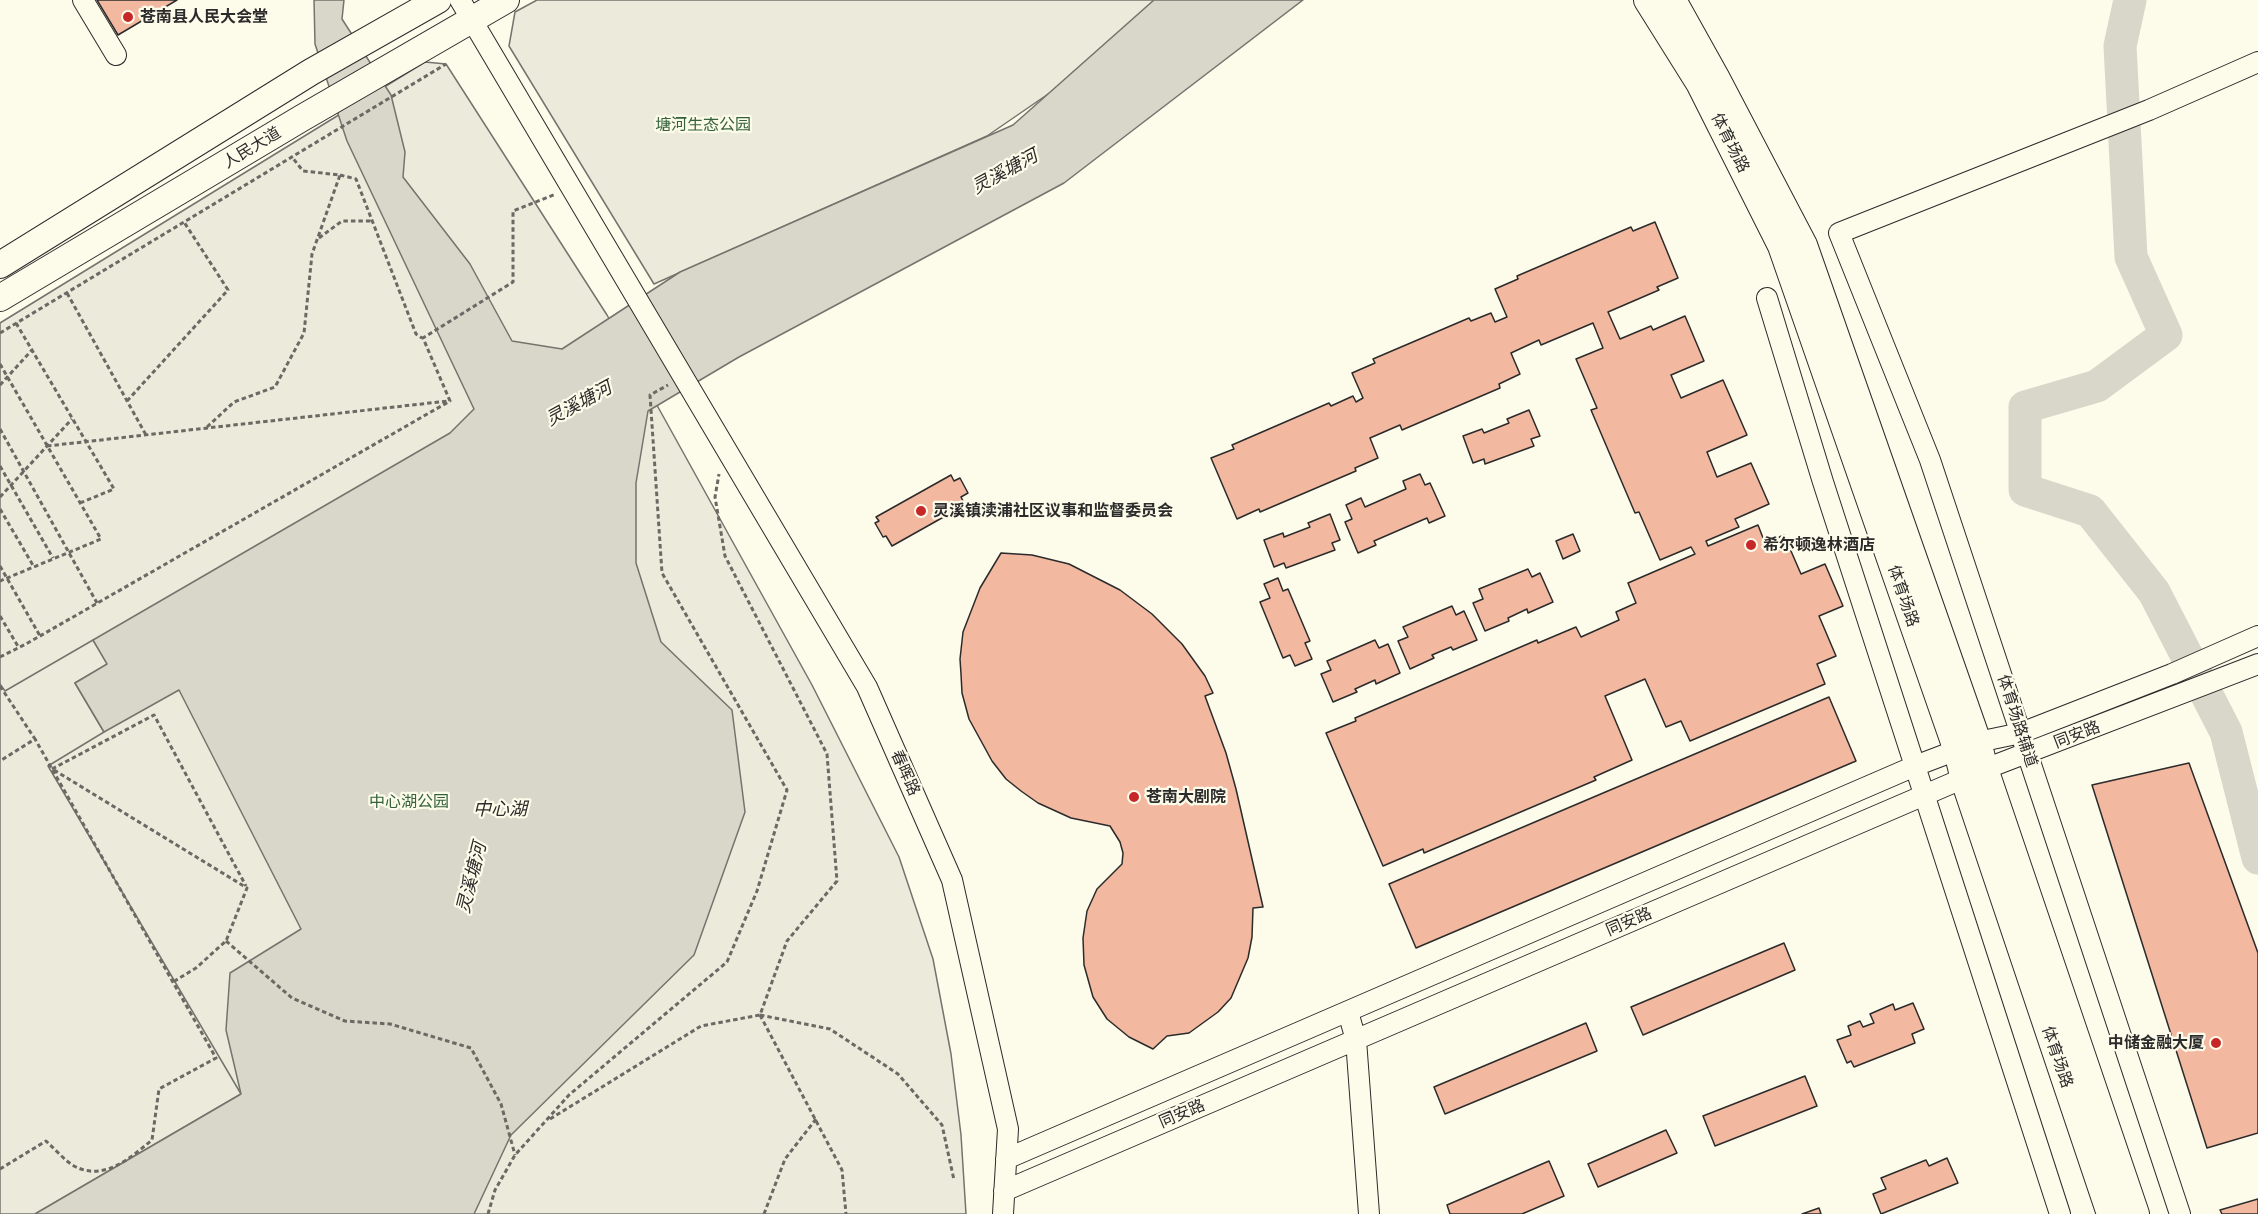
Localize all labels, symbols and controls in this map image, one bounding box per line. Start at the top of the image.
place label: 苍南县人民大会堂 [140,7,268,27]
marker: 苍南县人民大会堂 [121,10,135,24]
street label: 体育场路 [1707,110,1753,176]
park label: 塘河生态公园 [655,115,751,135]
street label: 人民大道 [220,123,284,173]
water label: 灵溪塘河 [968,145,1042,199]
water label: 灵溪塘河 [542,377,616,431]
place label: 灵溪镇渎浦社区议事和监督委员会 [933,501,1173,521]
marker: 灵溪镇渎浦社区议事和监督委员会 [914,504,928,518]
place label: 希尔顿逸林酒店 [1763,535,1875,555]
marker: 希尔顿逸林酒店 [1744,538,1758,552]
street label: 体育场路 [1884,563,1922,629]
street label: 体育场路辅道 [1993,672,2041,770]
street label: 同安路 [2051,717,2103,753]
street label: 春晖路 [886,747,924,799]
place label: 苍南大剧院 [1146,787,1226,807]
marker: 苍南大剧院 [1127,790,1141,804]
park label: 中心湖公园 [369,792,449,812]
water label: 中心湖 [473,799,527,821]
water label: 灵溪塘河 [453,840,491,916]
street label: 同安路 [1603,904,1655,940]
street label: 体育场路 [2038,1024,2076,1090]
place label: 中储金融大厦 [2108,1033,2204,1053]
marker: 中储金融大厦 [2209,1036,2223,1050]
street label: 同安路 [1156,1096,1208,1132]

